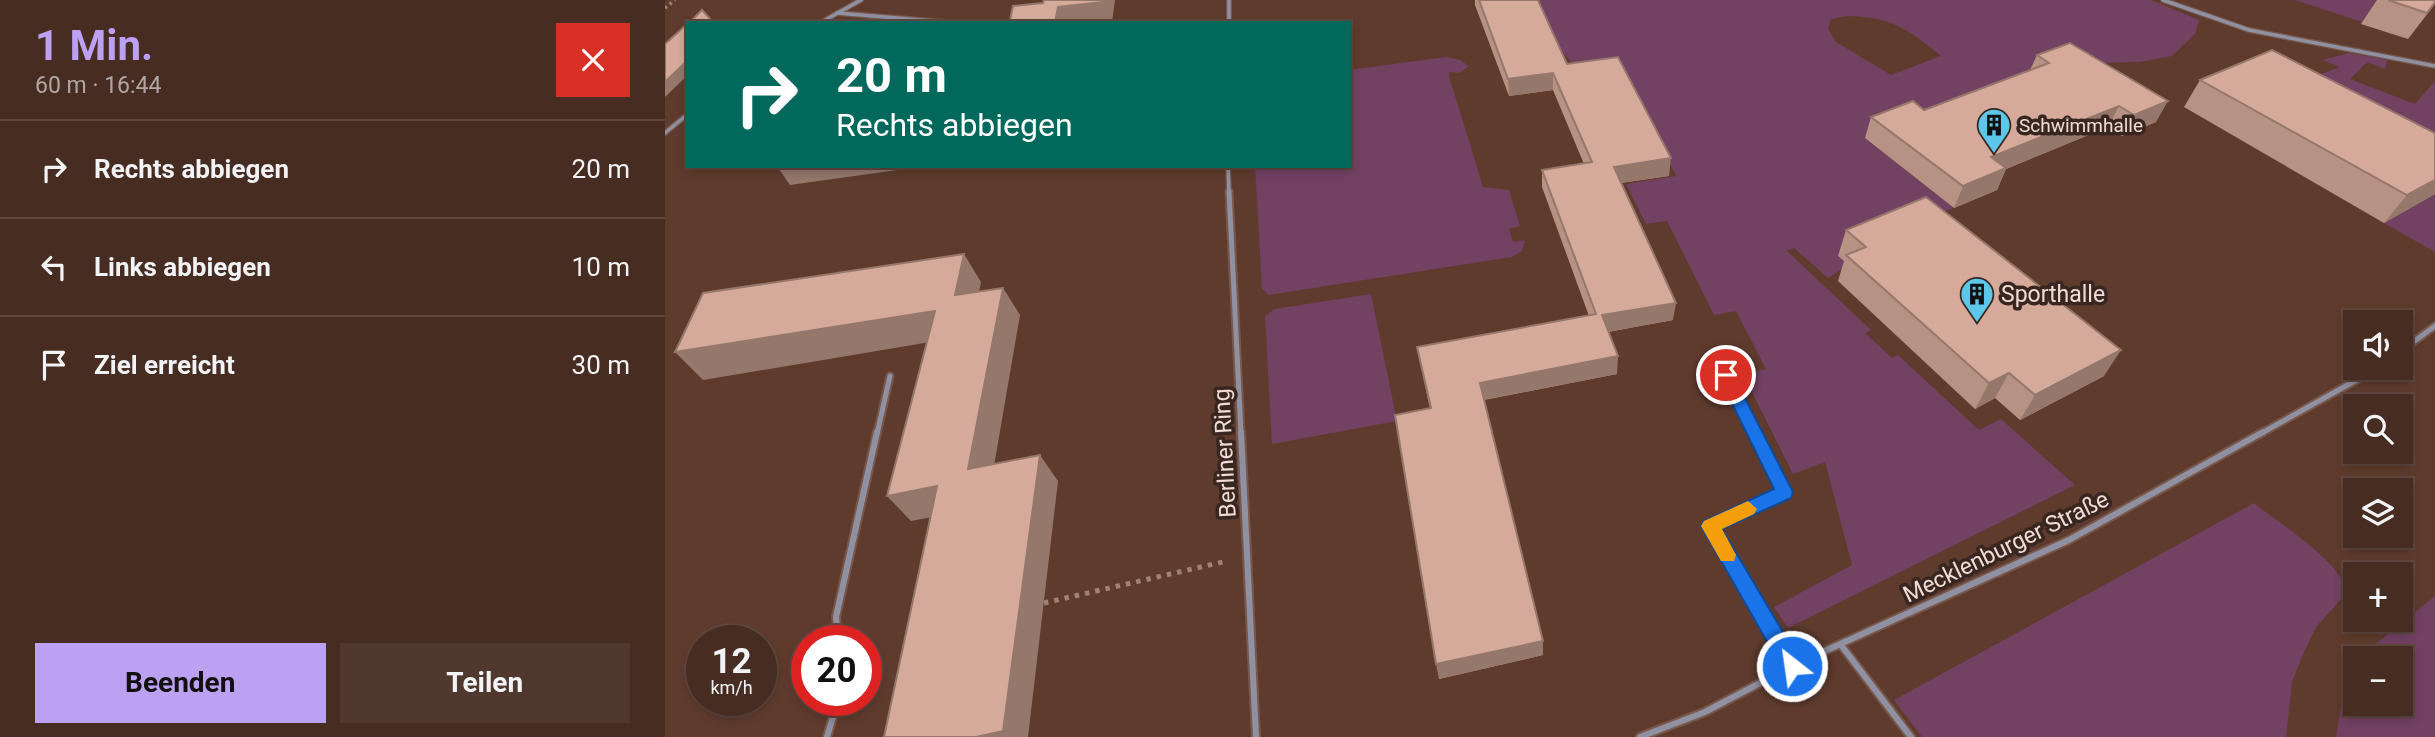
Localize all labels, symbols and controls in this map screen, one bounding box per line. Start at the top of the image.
text: 1 Min. [35,21,153,70]
button: close [556,23,630,97]
text: 20 m [836,47,947,104]
icon: right [721,49,812,140]
text: 60 m · 16:44 [35,72,161,99]
text: Rechts abbiegen [836,106,1073,144]
building icon: Schwimmhalle [1975,106,2013,155]
place label: Schwimmhalle [2019,114,2143,137]
icon: right [35,150,73,188]
text: Rechts abbiegen [94,154,289,184]
text: 20 m [572,154,630,184]
icon: left [35,248,73,286]
text: Links abbiegen [94,252,271,282]
text: 10 m [572,252,630,282]
building icon: Sporthalle [1958,275,1996,324]
place label: Sporthalle [2001,281,2105,308]
map controls [2343,310,2413,716]
button: sound [2343,310,2413,380]
pin [1696,345,1756,405]
icon: arrive [35,346,73,384]
text: Ziel erreicht [94,350,235,380]
text: 30 m [572,350,630,380]
icon: arrive [1707,356,1745,394]
street label: Berliner Ring [1208,388,1242,518]
button: search [2343,394,2413,464]
button: layers [2343,478,2413,548]
street label: Mecklenburger Straße [1899,486,2113,608]
button: + [2343,562,2413,632]
speed limit sign: 20 [791,625,882,716]
position arrow [1755,629,1829,703]
text: 12 [711,641,752,682]
button: Beenden [35,643,326,723]
button: Teilen [340,643,630,723]
button: − [2343,646,2413,716]
text: km/h [710,677,753,698]

